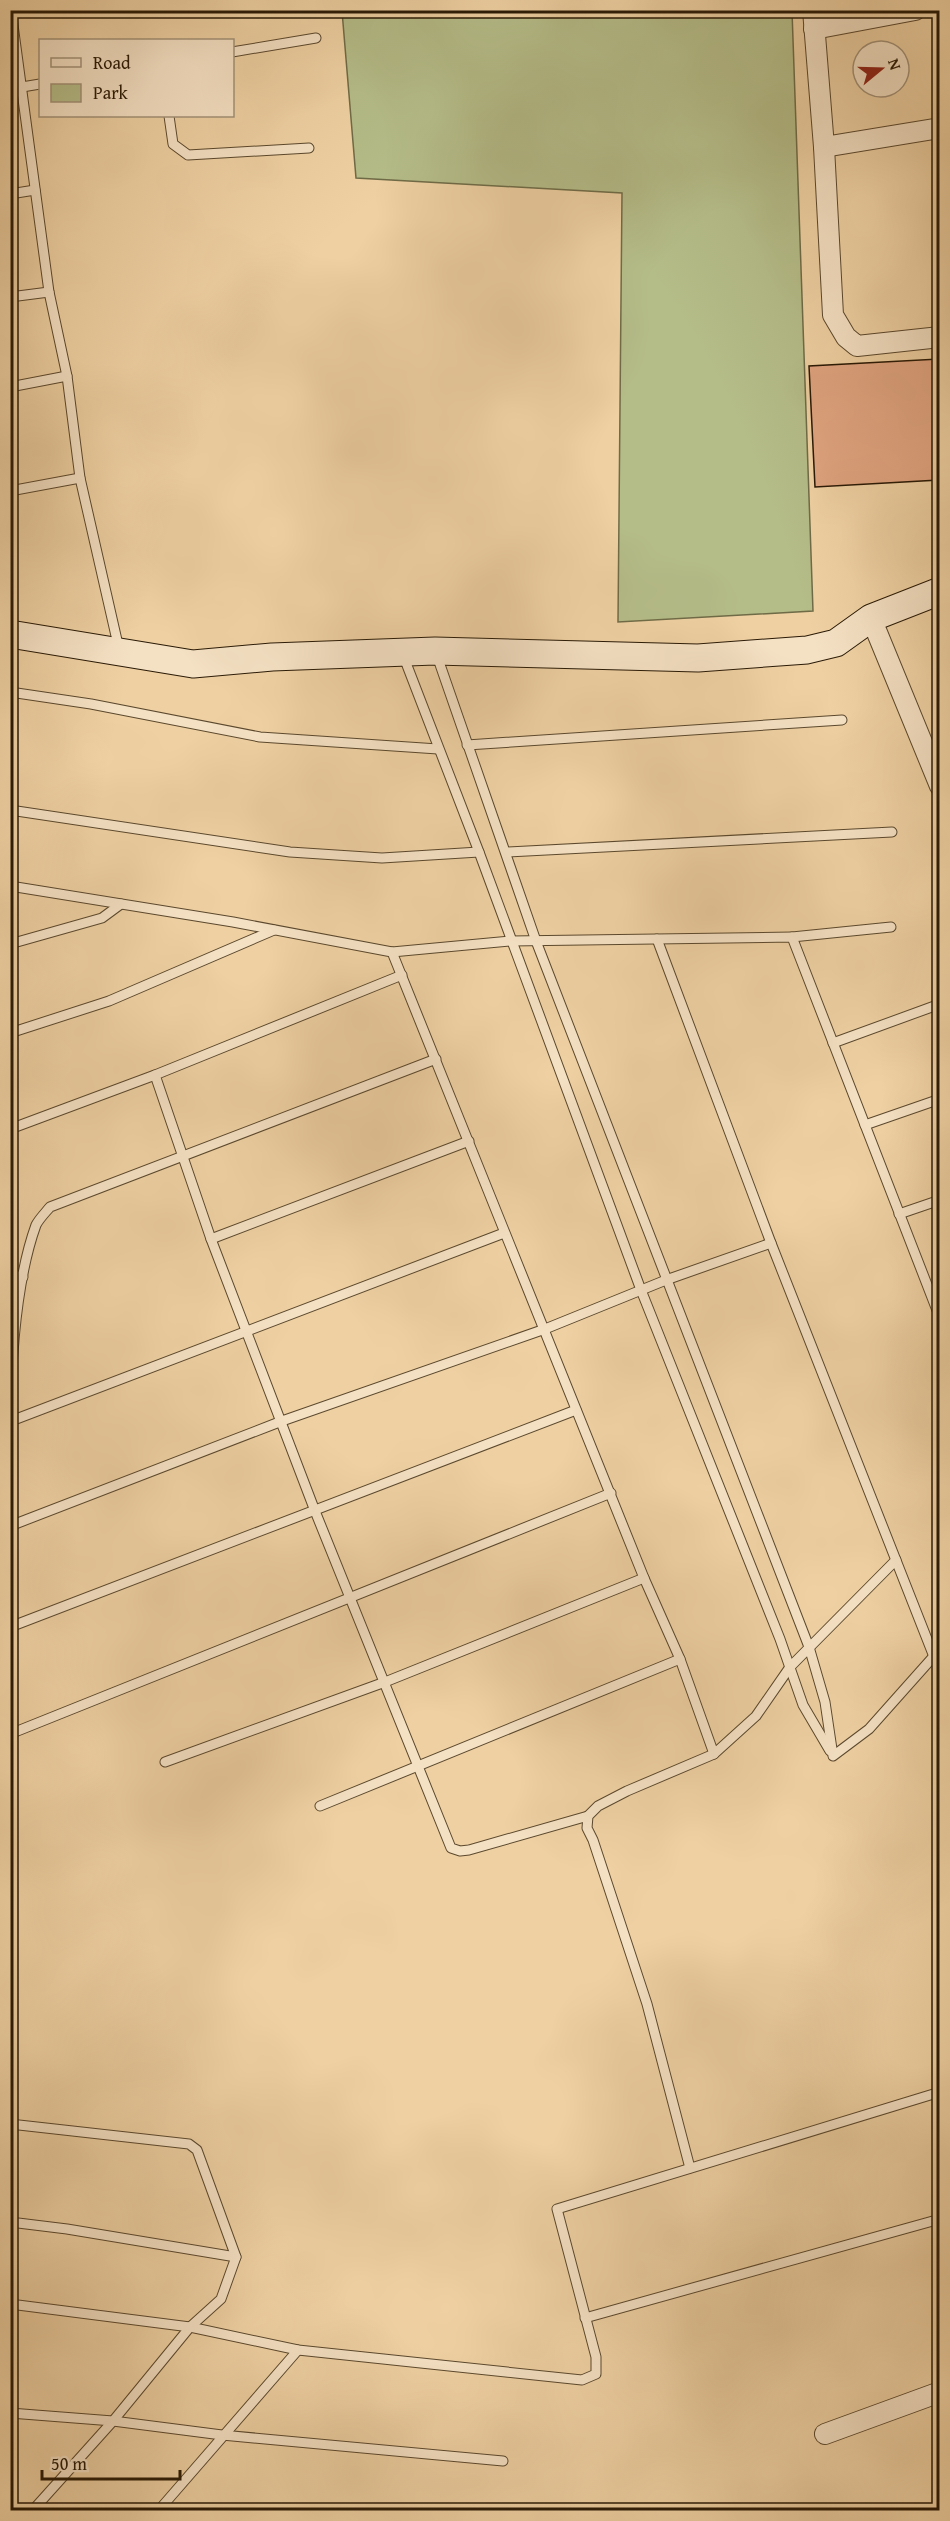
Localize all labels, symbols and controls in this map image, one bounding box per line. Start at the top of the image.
legend [39,39,234,117]
north arrow [851,39,911,99]
text: Road [93,49,131,76]
text: N [882,55,908,73]
text: Park [93,79,129,106]
scale bar [42,2443,180,2481]
text: 50 m [51,2450,87,2477]

